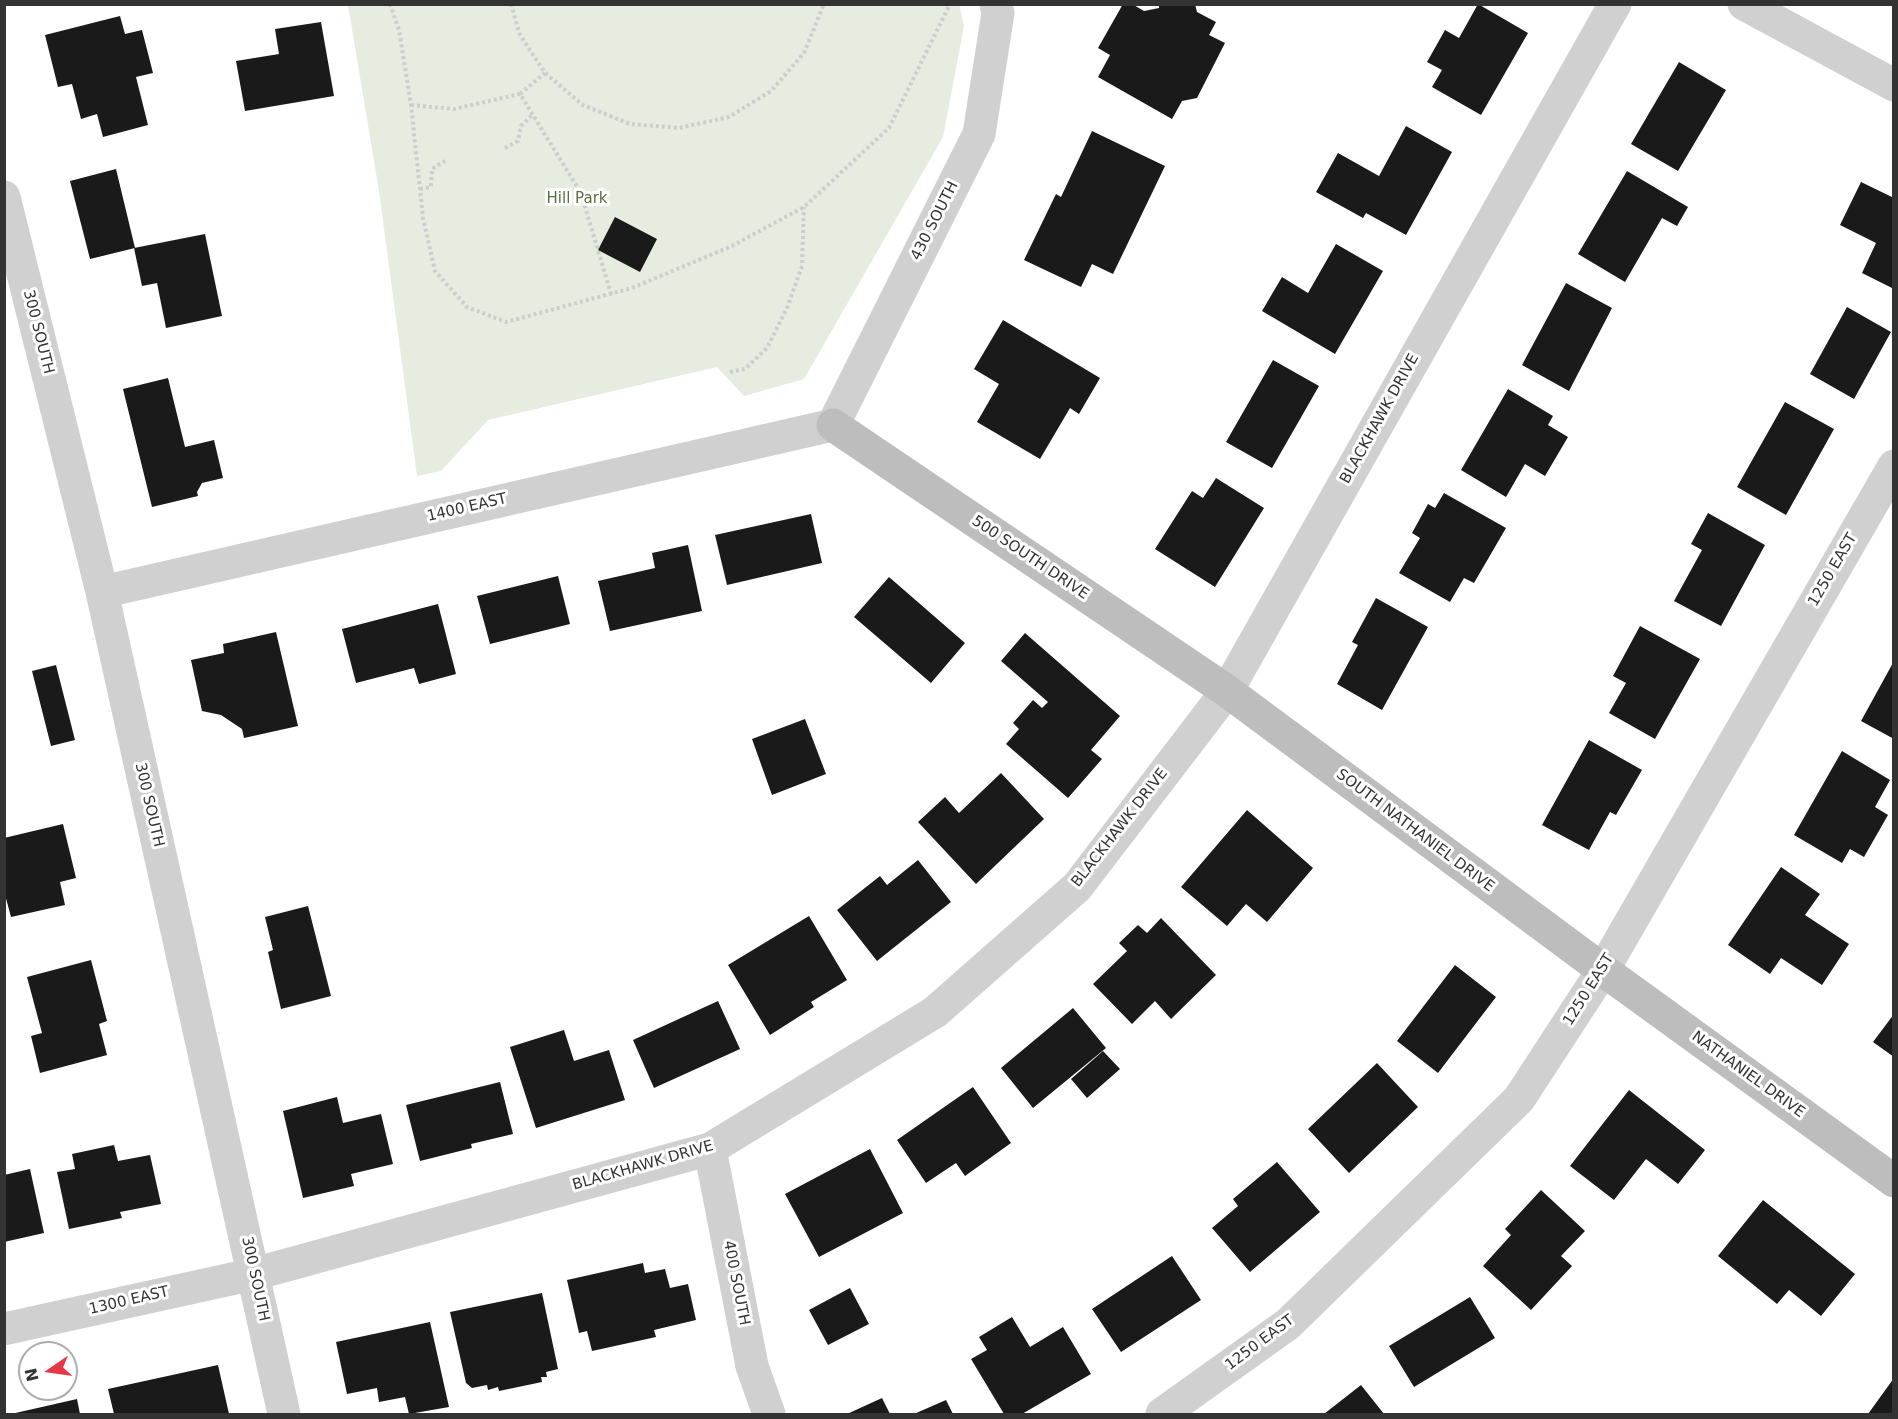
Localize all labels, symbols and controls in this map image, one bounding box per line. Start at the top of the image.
street label: 430 SOUTH [907,179,963,263]
park label: Hill Park [547,190,607,208]
street label: 300 SOUTH [19,288,57,376]
street label: BLACKHAWK DRIVE [1337,351,1423,487]
street label: 1400 EAST [425,490,509,526]
street label: 500 SOUTH DRIVE [968,512,1092,604]
street label: 1250 EAST [1805,530,1861,610]
street label: 300 SOUTH [131,761,167,849]
street label: BLACKHAWK DRIVE [1068,765,1172,891]
street label: SOUTH NATHANIEL DRIVE [1333,766,1497,896]
street label: 1250 EAST [1560,951,1618,1029]
street label: NATHANIEL DRIVE [1688,1028,1808,1122]
street label: BLACKHAWK DRIVE [571,1137,715,1195]
street label: 300 SOUTH [237,1235,273,1323]
street label: 400 SOUTH [719,1239,753,1327]
street label: 1300 EAST [87,1283,171,1319]
street label: 1250 EAST [1222,1311,1298,1375]
north arrow [18,1341,78,1401]
text: N [21,1366,43,1383]

